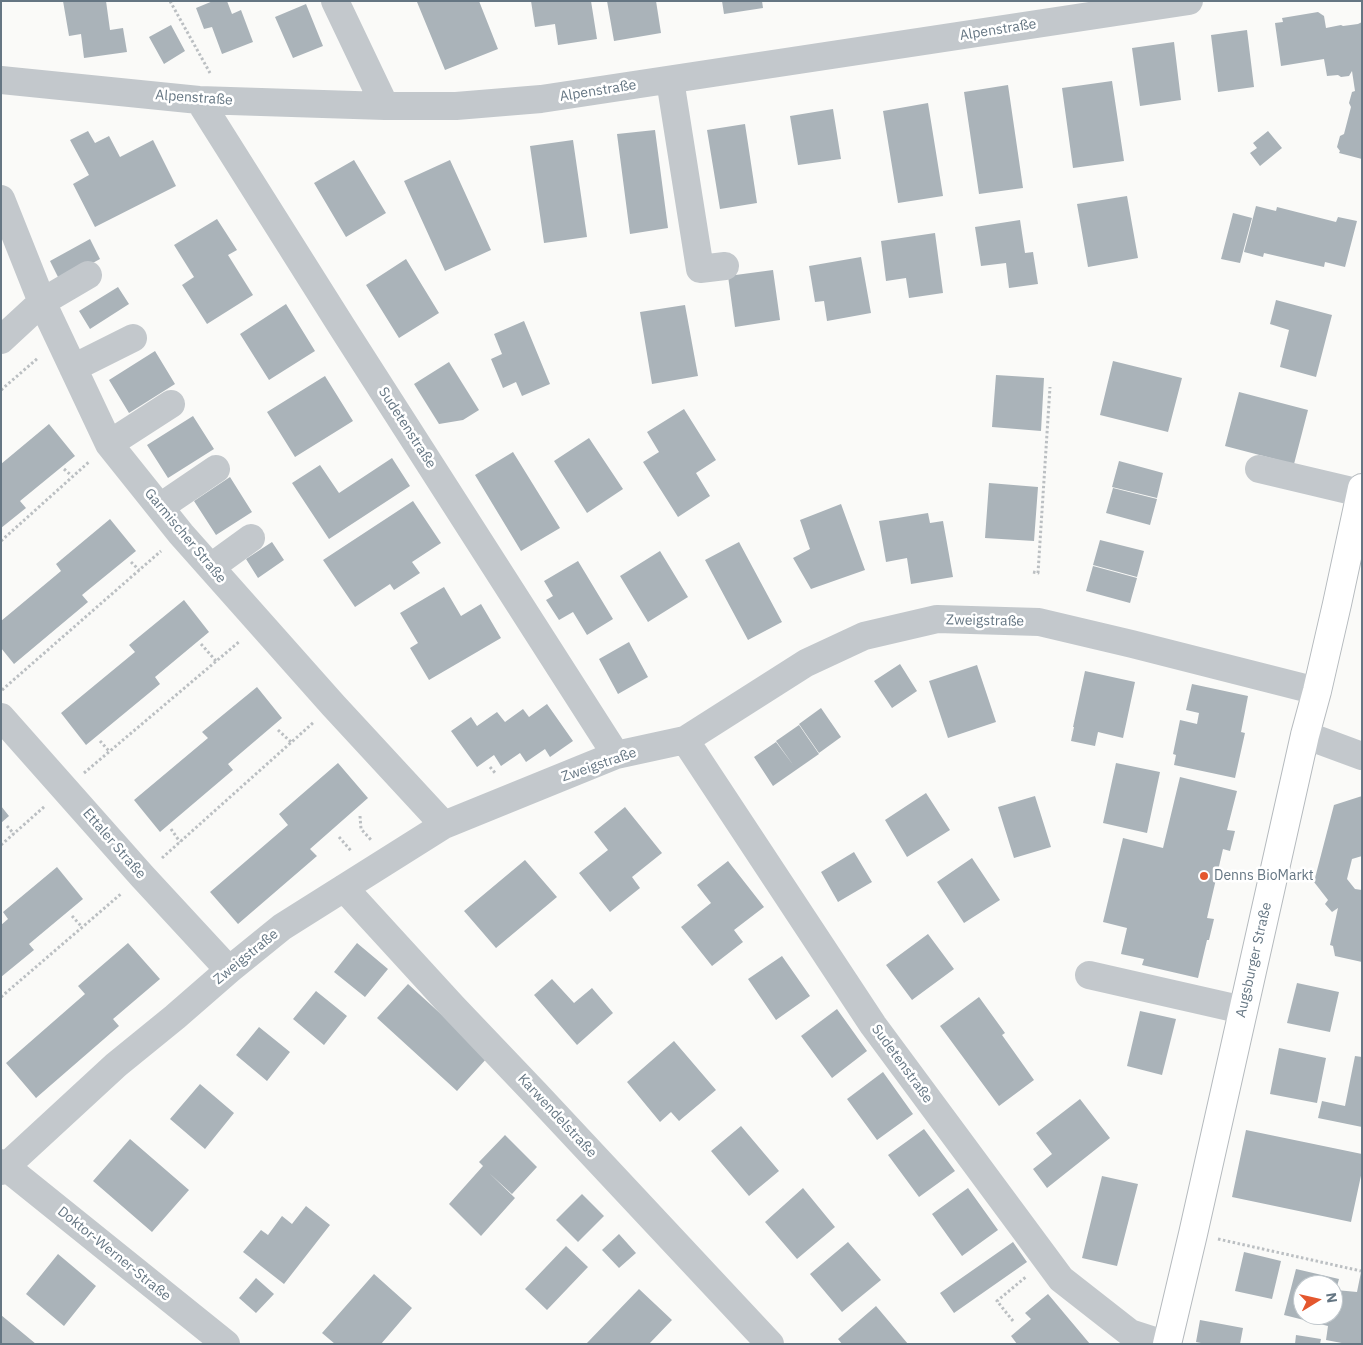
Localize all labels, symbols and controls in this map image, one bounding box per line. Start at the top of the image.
street label: Alpenstraße [958,16,1038,44]
street label: Alpenstraße [558,77,638,105]
street label: Alpenstraße [155,87,233,109]
street label: Sudetenstraße [375,384,439,472]
street label: Garmischer Straße [141,485,229,587]
street label: Zweigstraße [946,612,1024,630]
street label: Zweigstraße [559,744,639,786]
street label: Ettaler Straße [79,805,149,883]
place label: Denns BioMarkt [1214,868,1314,884]
marker: Denns BioMarkt [1198,870,1210,882]
street label: Augsburger Straße [1233,901,1275,1019]
street label: Zweigstraße [210,926,282,988]
street label: Sudetenstraße [868,1021,936,1107]
street label: Karwendelstraße [514,1071,600,1161]
street label: Doktor-Werner-Straße [54,1203,174,1305]
north arrow [1293,1275,1343,1325]
text: N [1322,1291,1342,1304]

